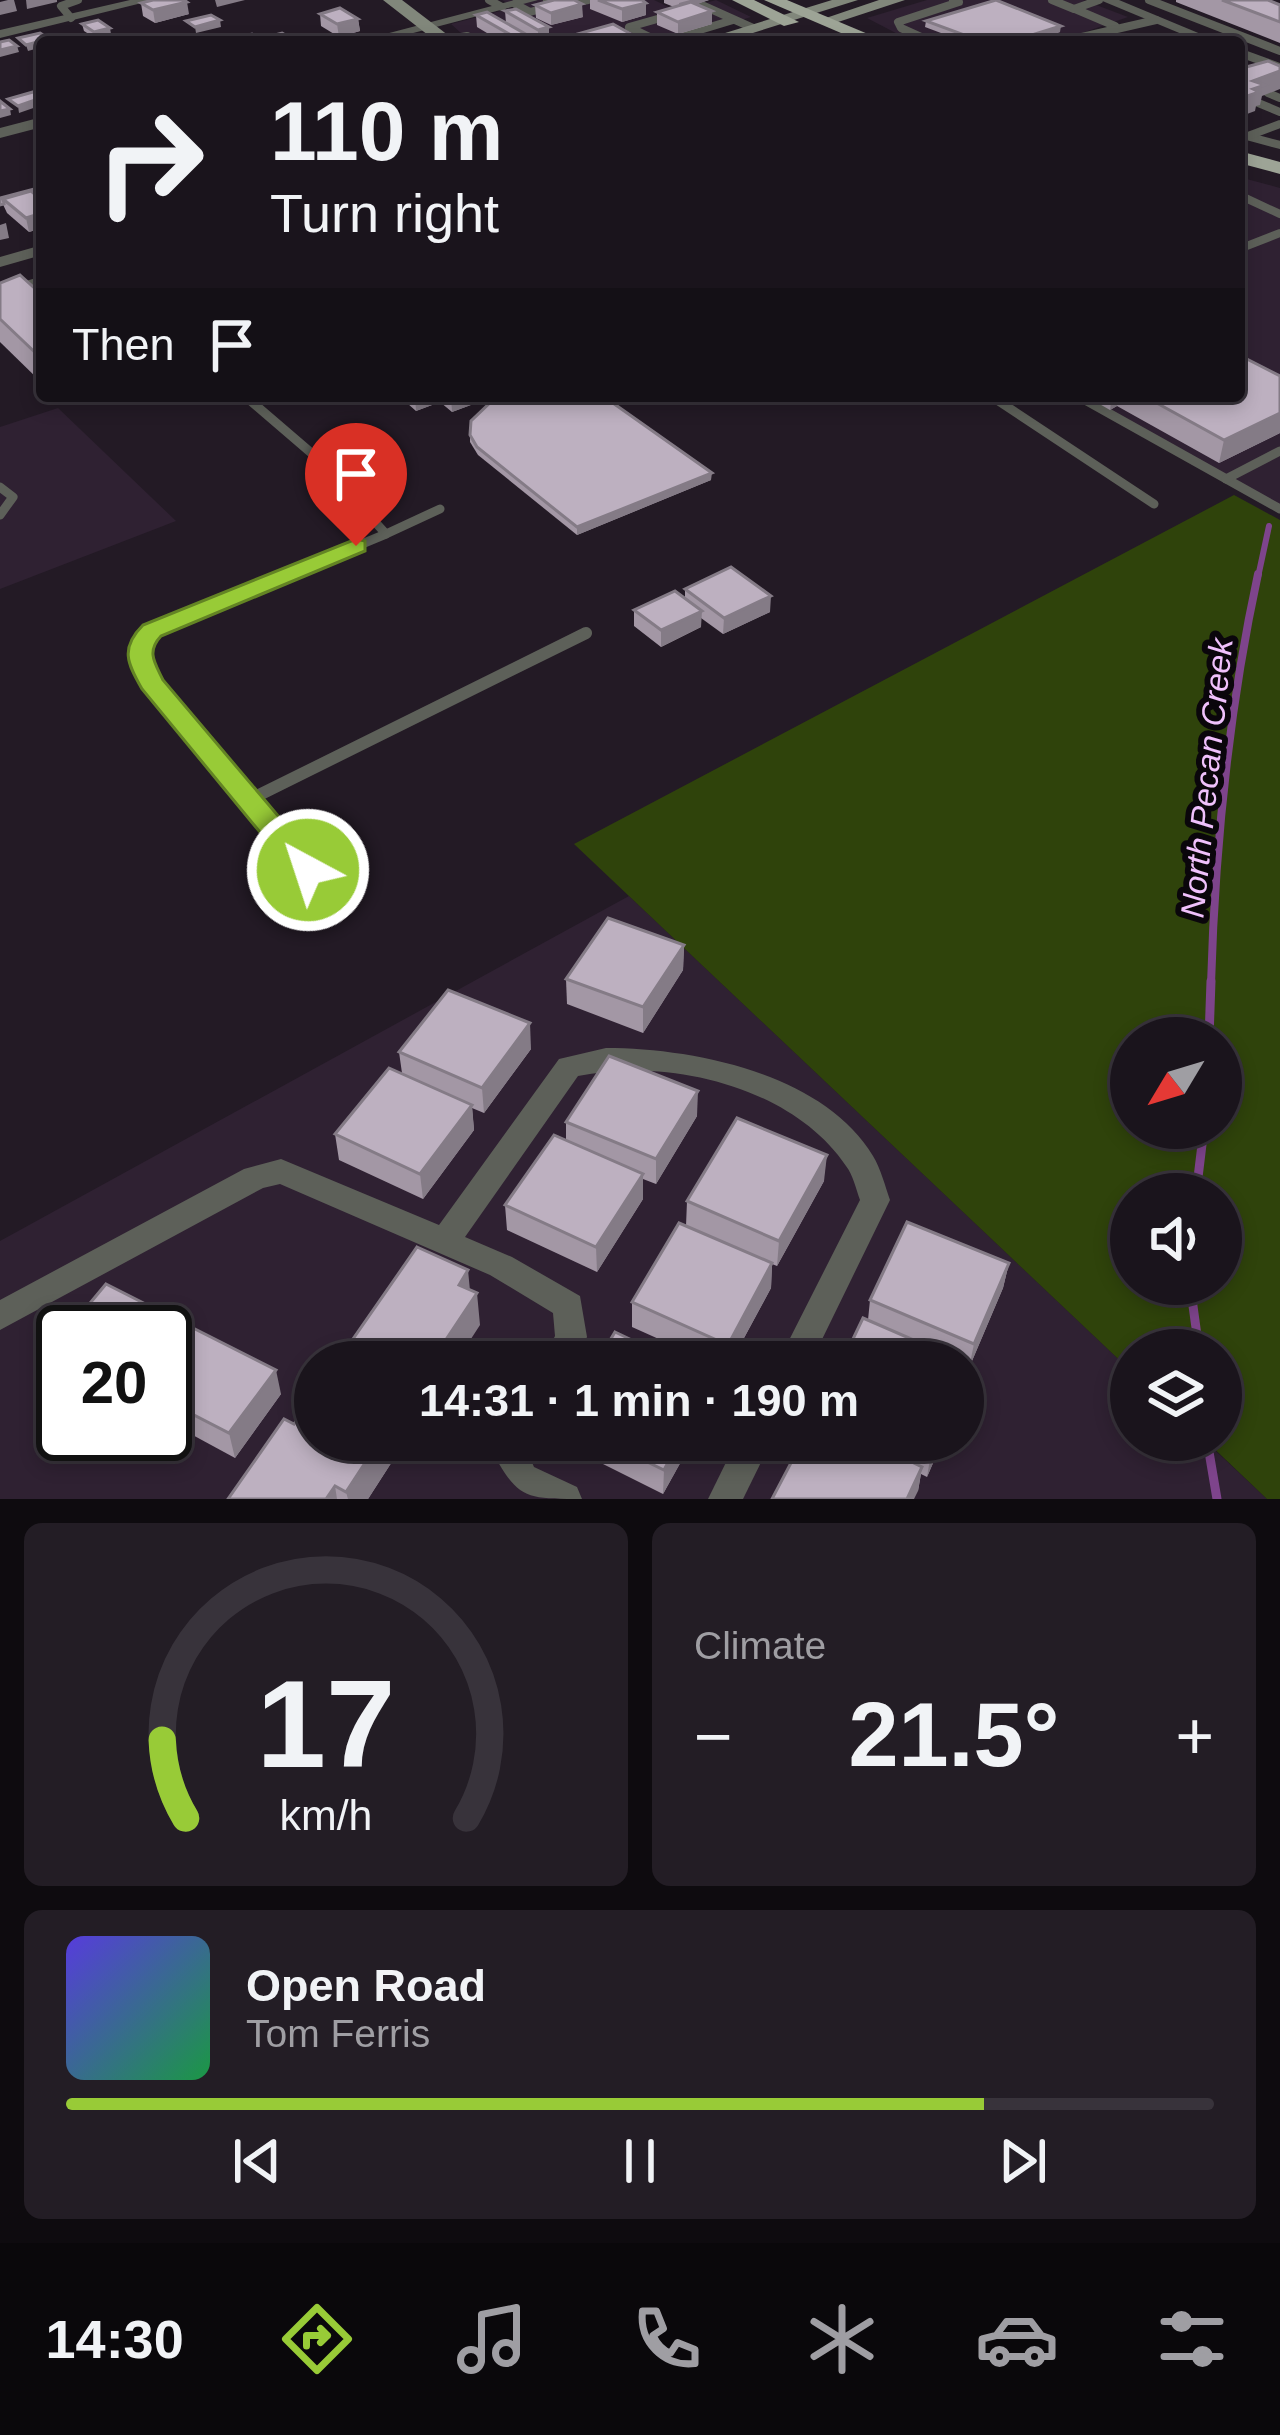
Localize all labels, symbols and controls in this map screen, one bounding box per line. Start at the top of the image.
icon: right [72,84,228,240]
text: 110 m [270,84,504,178]
text: Turn right [270,183,499,243]
icon: arrive [199,312,265,378]
text: Then [72,319,175,370]
pin [305,423,407,546]
icon: arrive [323,441,389,507]
water label: North Pecan Creek [1173,635,1240,920]
position arrow [245,807,371,933]
north arrow [1110,1017,1242,1149]
map controls [1110,1017,1242,1461]
button: sound [1110,1173,1242,1305]
speed limit sign: 20 [36,1305,192,1461]
button: layers [1110,1329,1242,1461]
text: 14:31 · 1 min · 190 m [419,1375,859,1426]
text: Climate [694,1624,826,1667]
text: 17 [257,1654,395,1793]
text: 21.5° [848,1685,1060,1785]
text: − [694,1699,733,1773]
text: + [1175,1699,1214,1773]
text: km/h [280,1790,372,1838]
text: Open Road [246,1960,486,2011]
text: Tom Ferris [246,2012,430,2055]
icon: previous [224,2128,290,2194]
icon: pause [607,2128,673,2194]
icon: next [990,2128,1056,2194]
icon: directions [275,2297,359,2381]
icon: music [450,2297,534,2381]
icon: phone [625,2297,709,2381]
icon: climate [800,2297,884,2381]
icon: car [975,2297,1059,2381]
icon: filters [1150,2297,1234,2381]
text: 14:30 [46,2309,184,2369]

